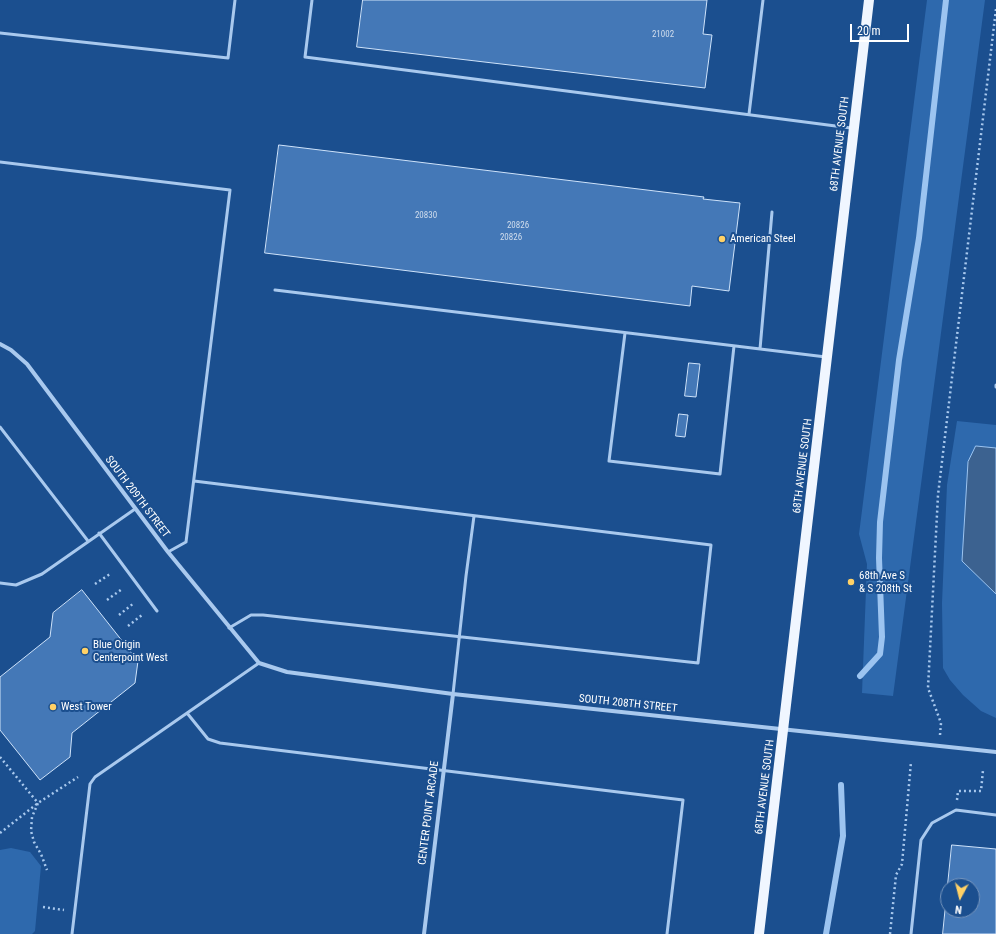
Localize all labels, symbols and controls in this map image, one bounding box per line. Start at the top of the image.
scale bar [852,16,911,42]
text: 20 m [857,24,881,38]
house number: 21002 [652,30,674,40]
street label: 68TH AVENUE SOUTH [828,96,852,192]
house number: 20830 [415,211,437,221]
house number: 20826 [507,221,529,231]
place label: American Steel [730,232,796,246]
house number: 20826 [500,233,522,243]
marker: American Steel [717,234,727,244]
street label: 68TH AVENUE SOUTH [791,418,815,514]
street label: SOUTH 209TH STREET [102,454,172,540]
place label: 68th Ave S & S 208th St [859,569,912,595]
marker: 68th Ave S & S 208th St [846,577,856,587]
place label: Blue Origin Centerpoint West [93,638,168,664]
marker: Blue Origin Centerpoint West [80,646,90,656]
street label: SOUTH 208TH STREET [578,692,678,716]
place label: West Tower [61,700,112,714]
marker: West Tower [48,702,58,712]
street label: 68TH AVENUE SOUTH [753,739,777,835]
street label: CENTER POINT ARCADE [416,760,442,866]
north arrow [940,878,980,918]
text: N [954,903,963,916]

